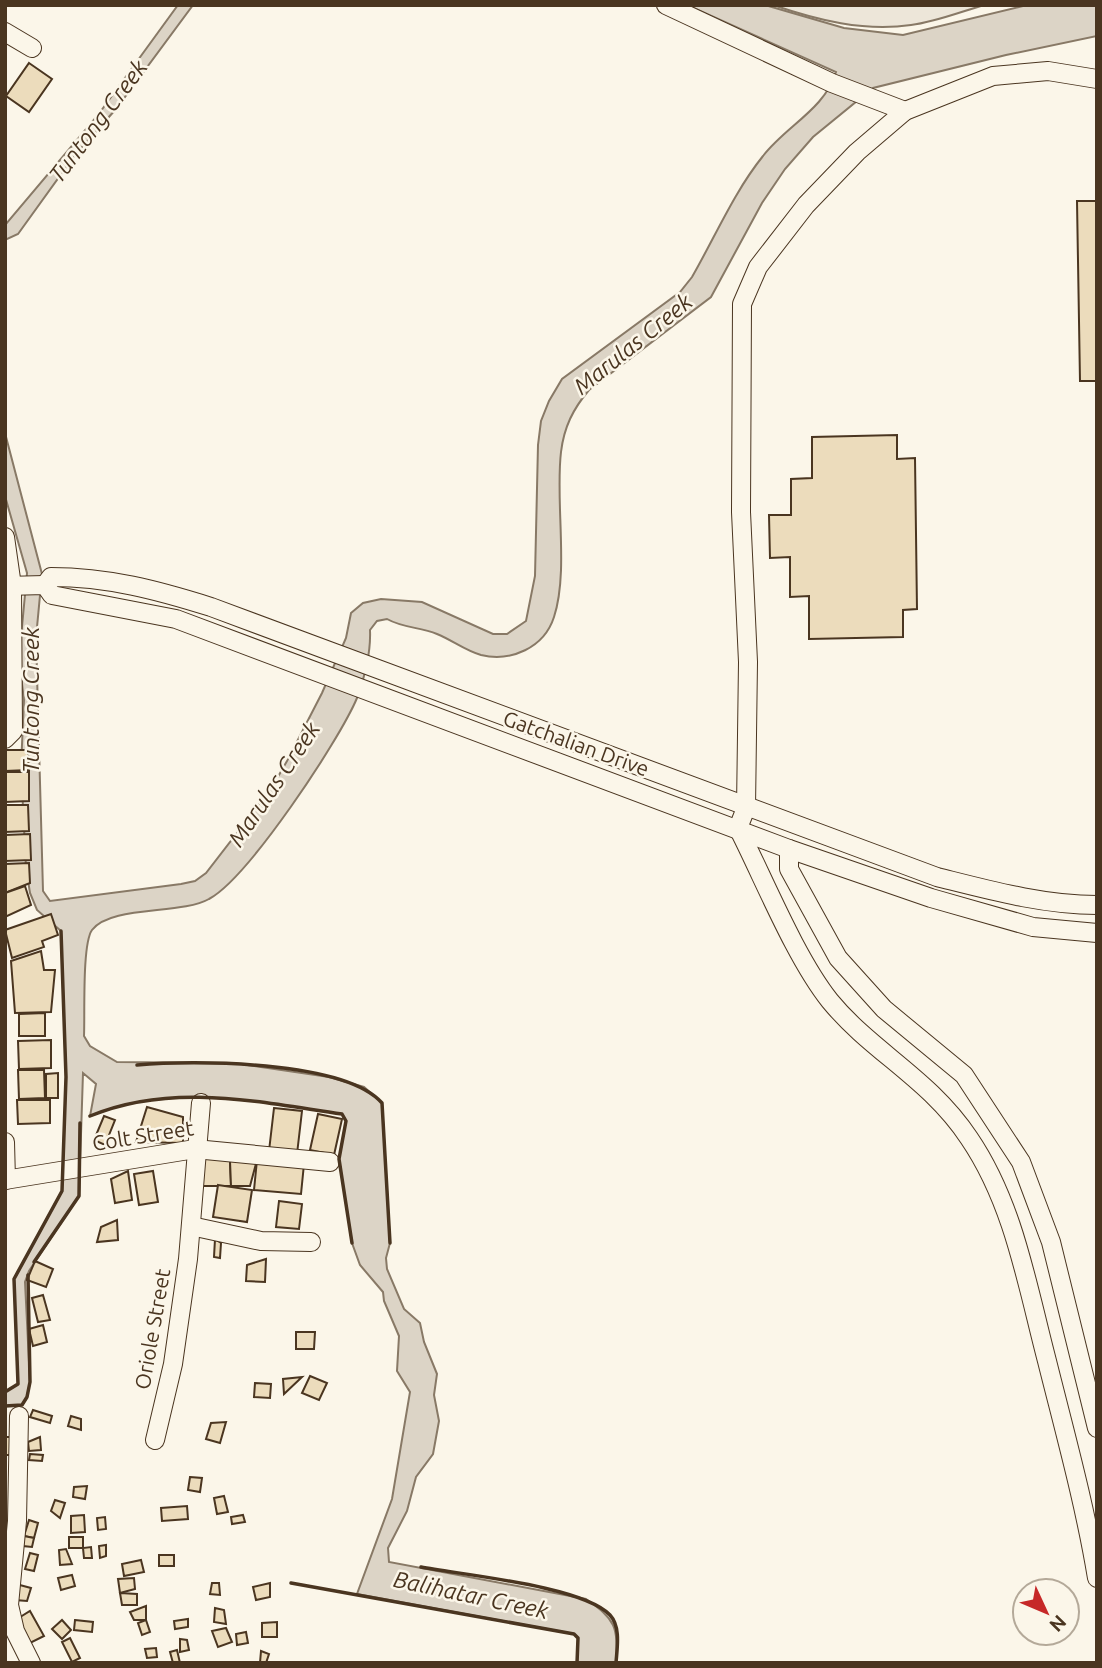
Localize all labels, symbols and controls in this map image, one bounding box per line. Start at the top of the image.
water label: Tuntong Creek [43,54,152,187]
water label: Marulas Creek [569,288,697,399]
water label: Tuntong Creek [18,626,43,773]
street label: Gatchalian Drive [500,706,652,781]
water label: Marulas Creek [223,717,325,851]
street label: Colt Street [90,1115,195,1155]
street label: Oriole Street [130,1267,174,1391]
water label: Balihatar Creek [391,1566,551,1623]
north arrow [1011,1577,1081,1647]
text: N [1045,1611,1071,1637]

